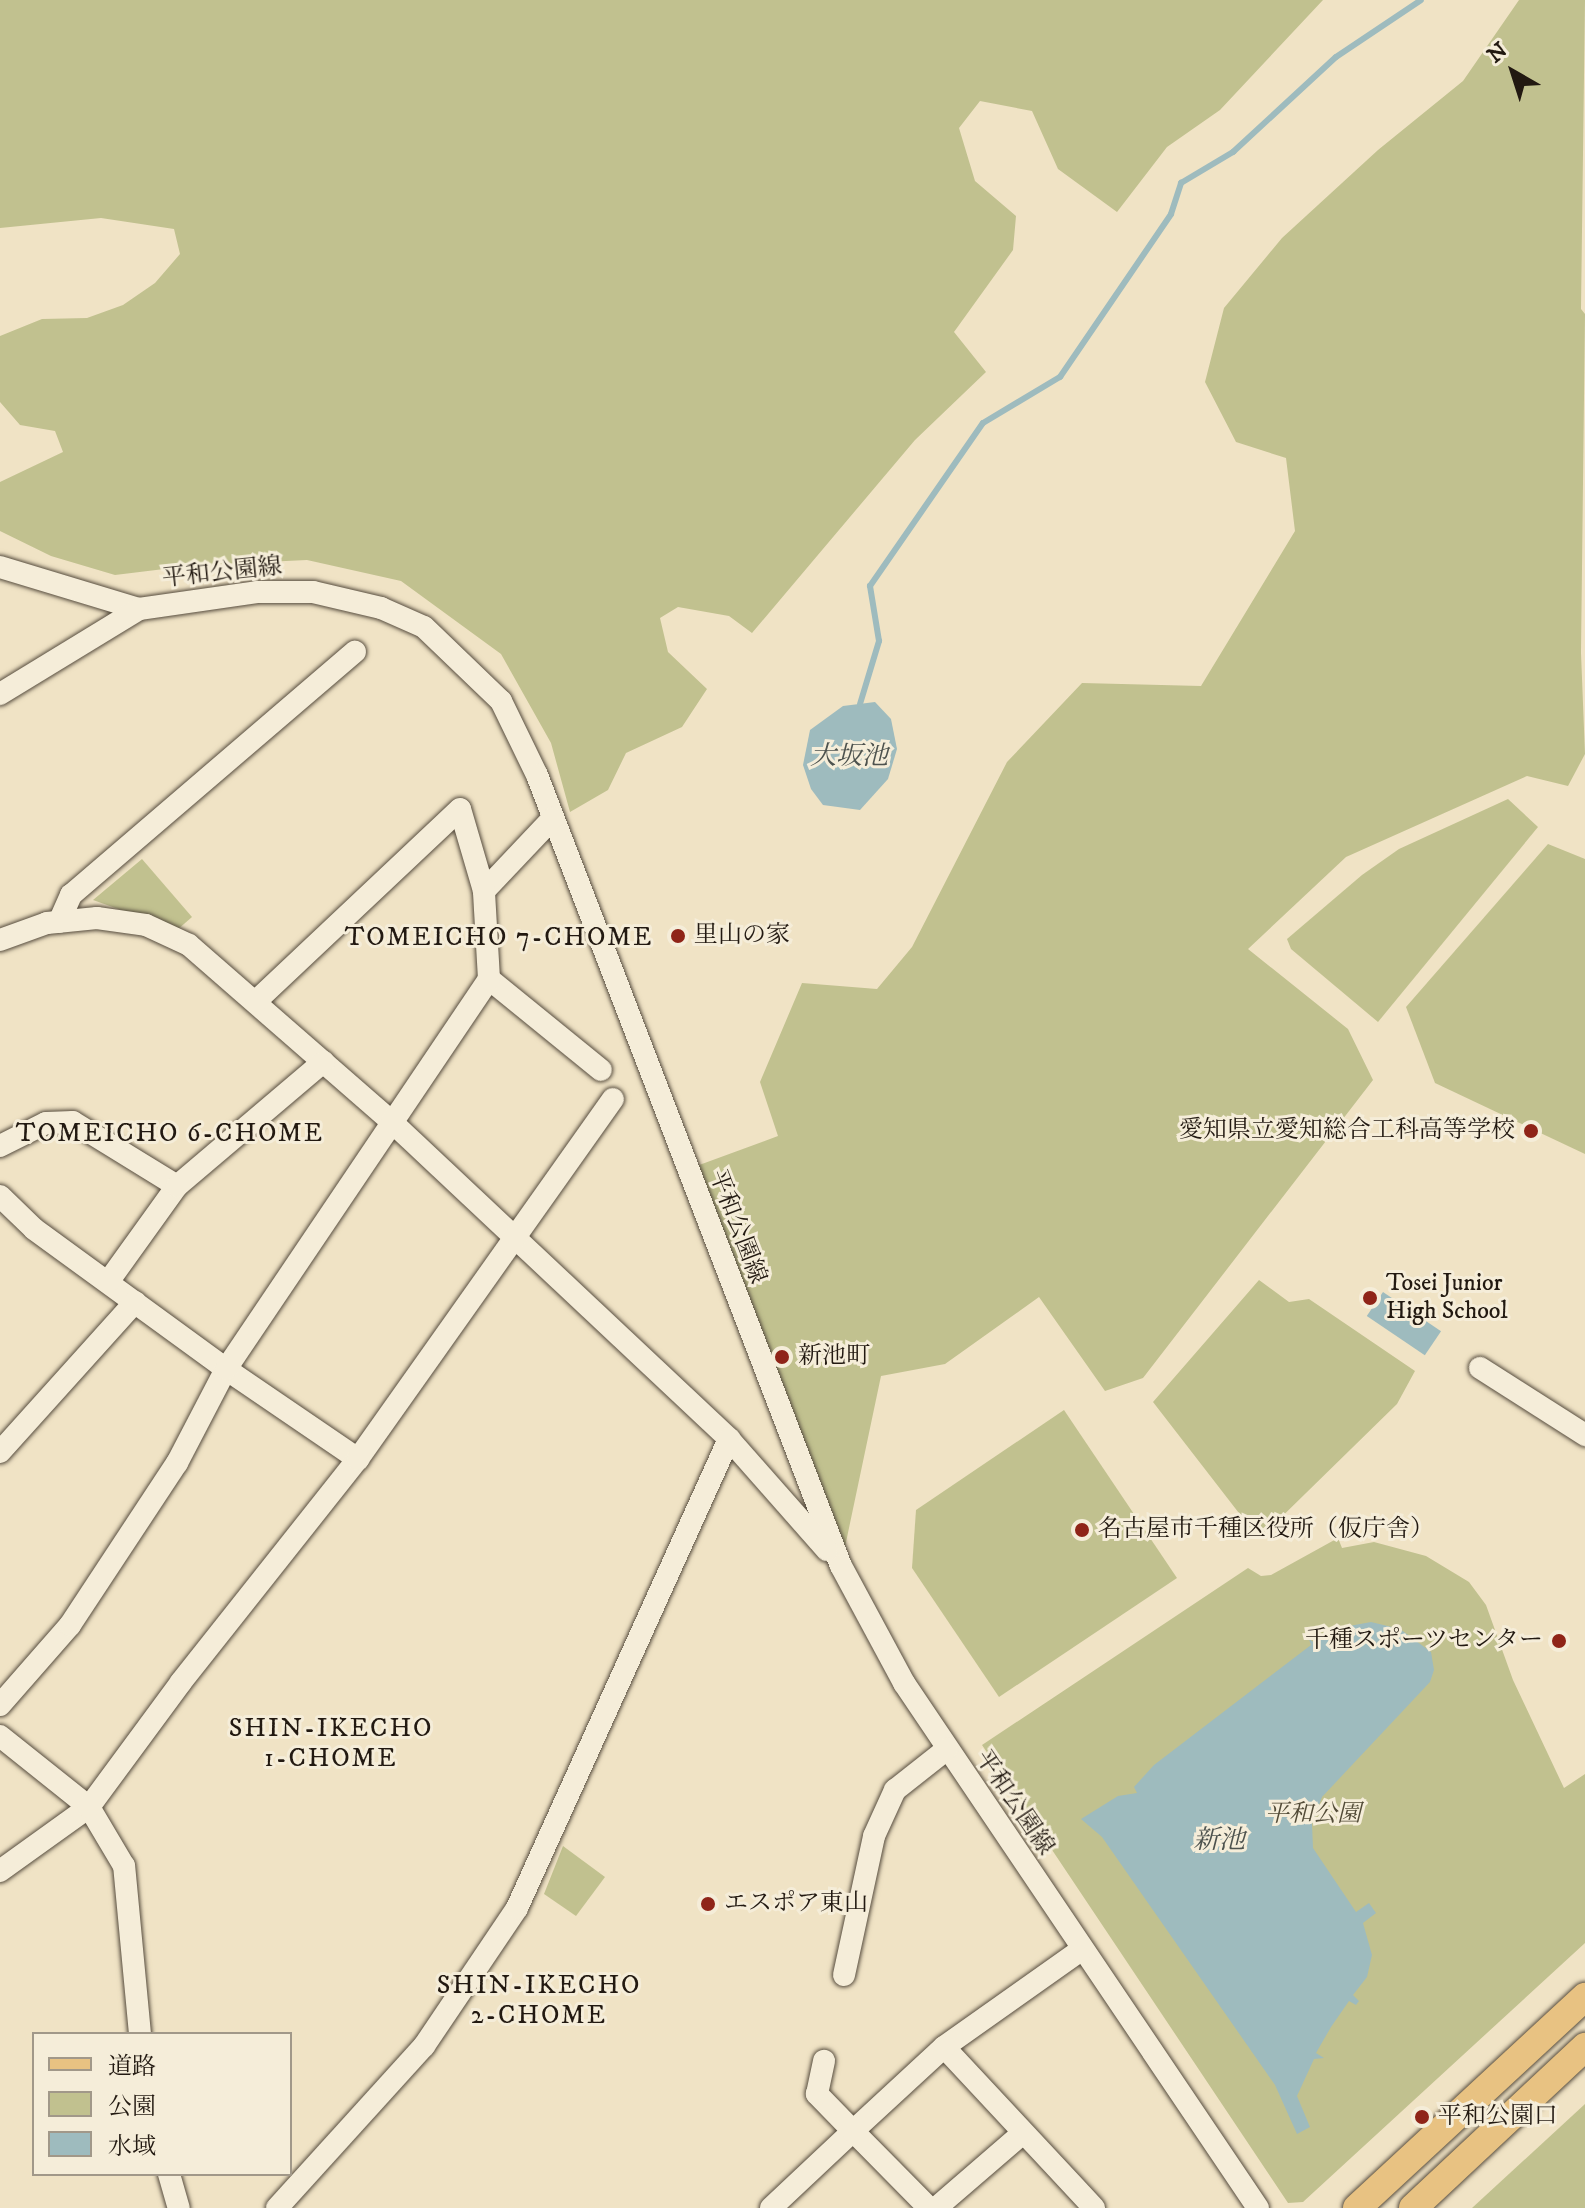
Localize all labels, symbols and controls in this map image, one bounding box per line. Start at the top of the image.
north arrow [1473,32,1553,112]
text: N [1482,37,1513,69]
street label: 平和公園線 [161,552,283,594]
water label: 大坂池 [810,741,888,773]
district label: TOMEICHO 7-CHOME [345,922,653,954]
place label: 里山の家 [694,922,790,950]
marker: 里山の家 [669,927,687,945]
place label: 愛知県立愛知総合工科高等学校 [1179,1117,1515,1145]
district label: TOMEICHO 6-CHOME [16,1118,324,1150]
marker: 愛知県立愛知総合工科高等学校 [1522,1122,1540,1140]
street label: 平和公園線 [702,1166,772,1288]
place label: Tosei Junior High School [1386,1270,1508,1326]
marker: Tosei Junior High School [1361,1289,1379,1307]
place label: 新池町 [798,1343,870,1371]
marker: 新池町 [773,1348,791,1366]
place label: 名古屋市千種区役所（仮庁舎） [1098,1516,1434,1544]
marker: 名古屋市千種区役所（仮庁舎） [1073,1521,1091,1539]
place label: 千種スポーツセンター [1303,1627,1543,1655]
marker: 千種スポーツセンター [1550,1632,1568,1650]
district label: SHIN-IKECHO 1-CHOME [229,1713,433,1774]
street label: 平和公園線 [969,1745,1059,1861]
park label: 平和公園 [1265,1801,1361,1829]
water label: 新池 [1193,1825,1245,1857]
place label: エスポア東山 [724,1890,868,1918]
marker: エスポア東山 [699,1895,717,1913]
district label: SHIN-IKECHO 2-CHOME [437,1970,641,2032]
legend [32,2032,292,2176]
text: 道路 [108,2052,156,2082]
text: 公園 [108,2092,156,2122]
place label: 平和公園口 [1438,2103,1558,2131]
marker: 平和公園口 [1413,2108,1431,2126]
text: 水域 [108,2132,156,2162]

